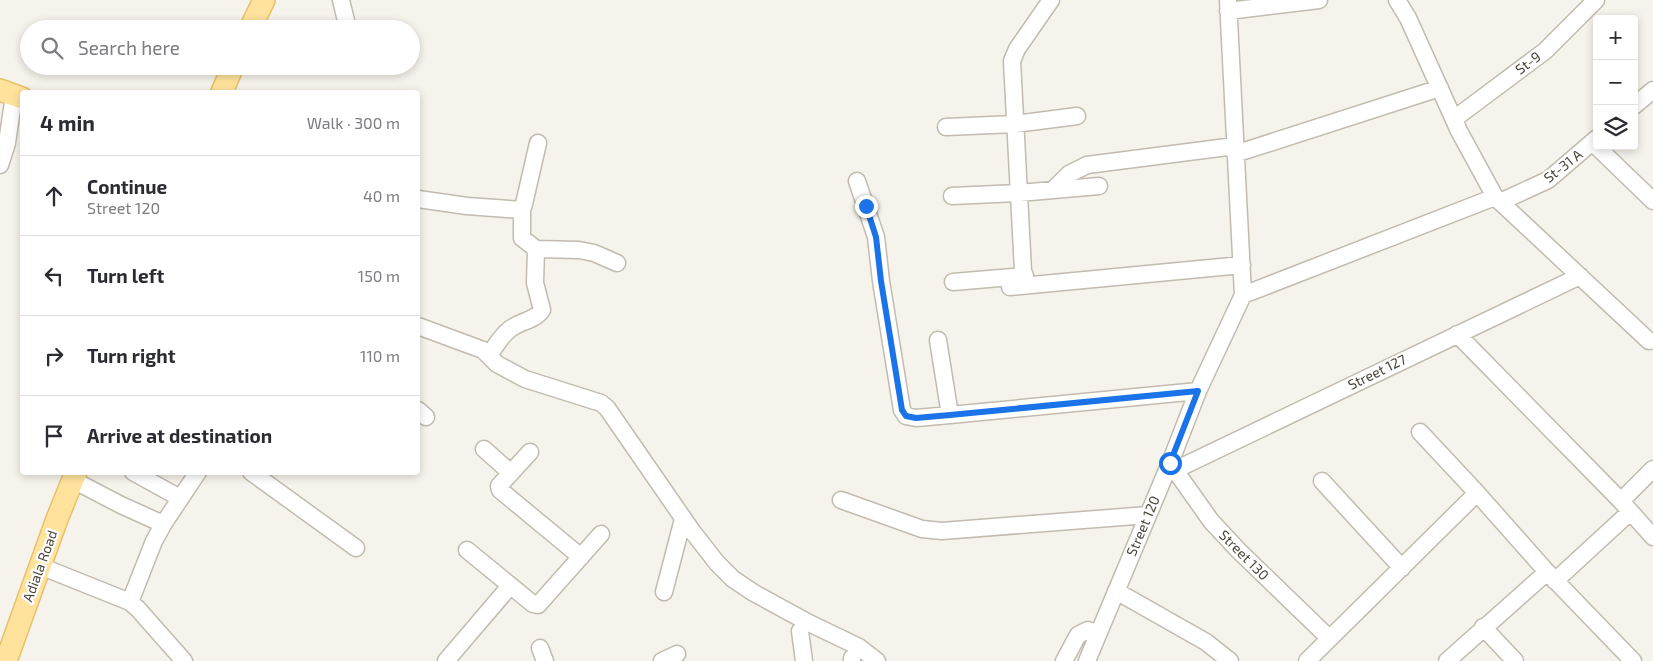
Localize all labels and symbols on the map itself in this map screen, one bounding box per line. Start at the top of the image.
street label: St-9 [1512,48,1544,78]
street label: St-31 A [1540,145,1586,186]
route end [855,195,878,218]
street label: Street 127 [1345,350,1409,393]
route start [1159,452,1182,475]
street label: Street 120 [1122,493,1163,559]
street label: Street 130 [1216,526,1273,583]
street label: Adiala Road [19,528,60,604]

